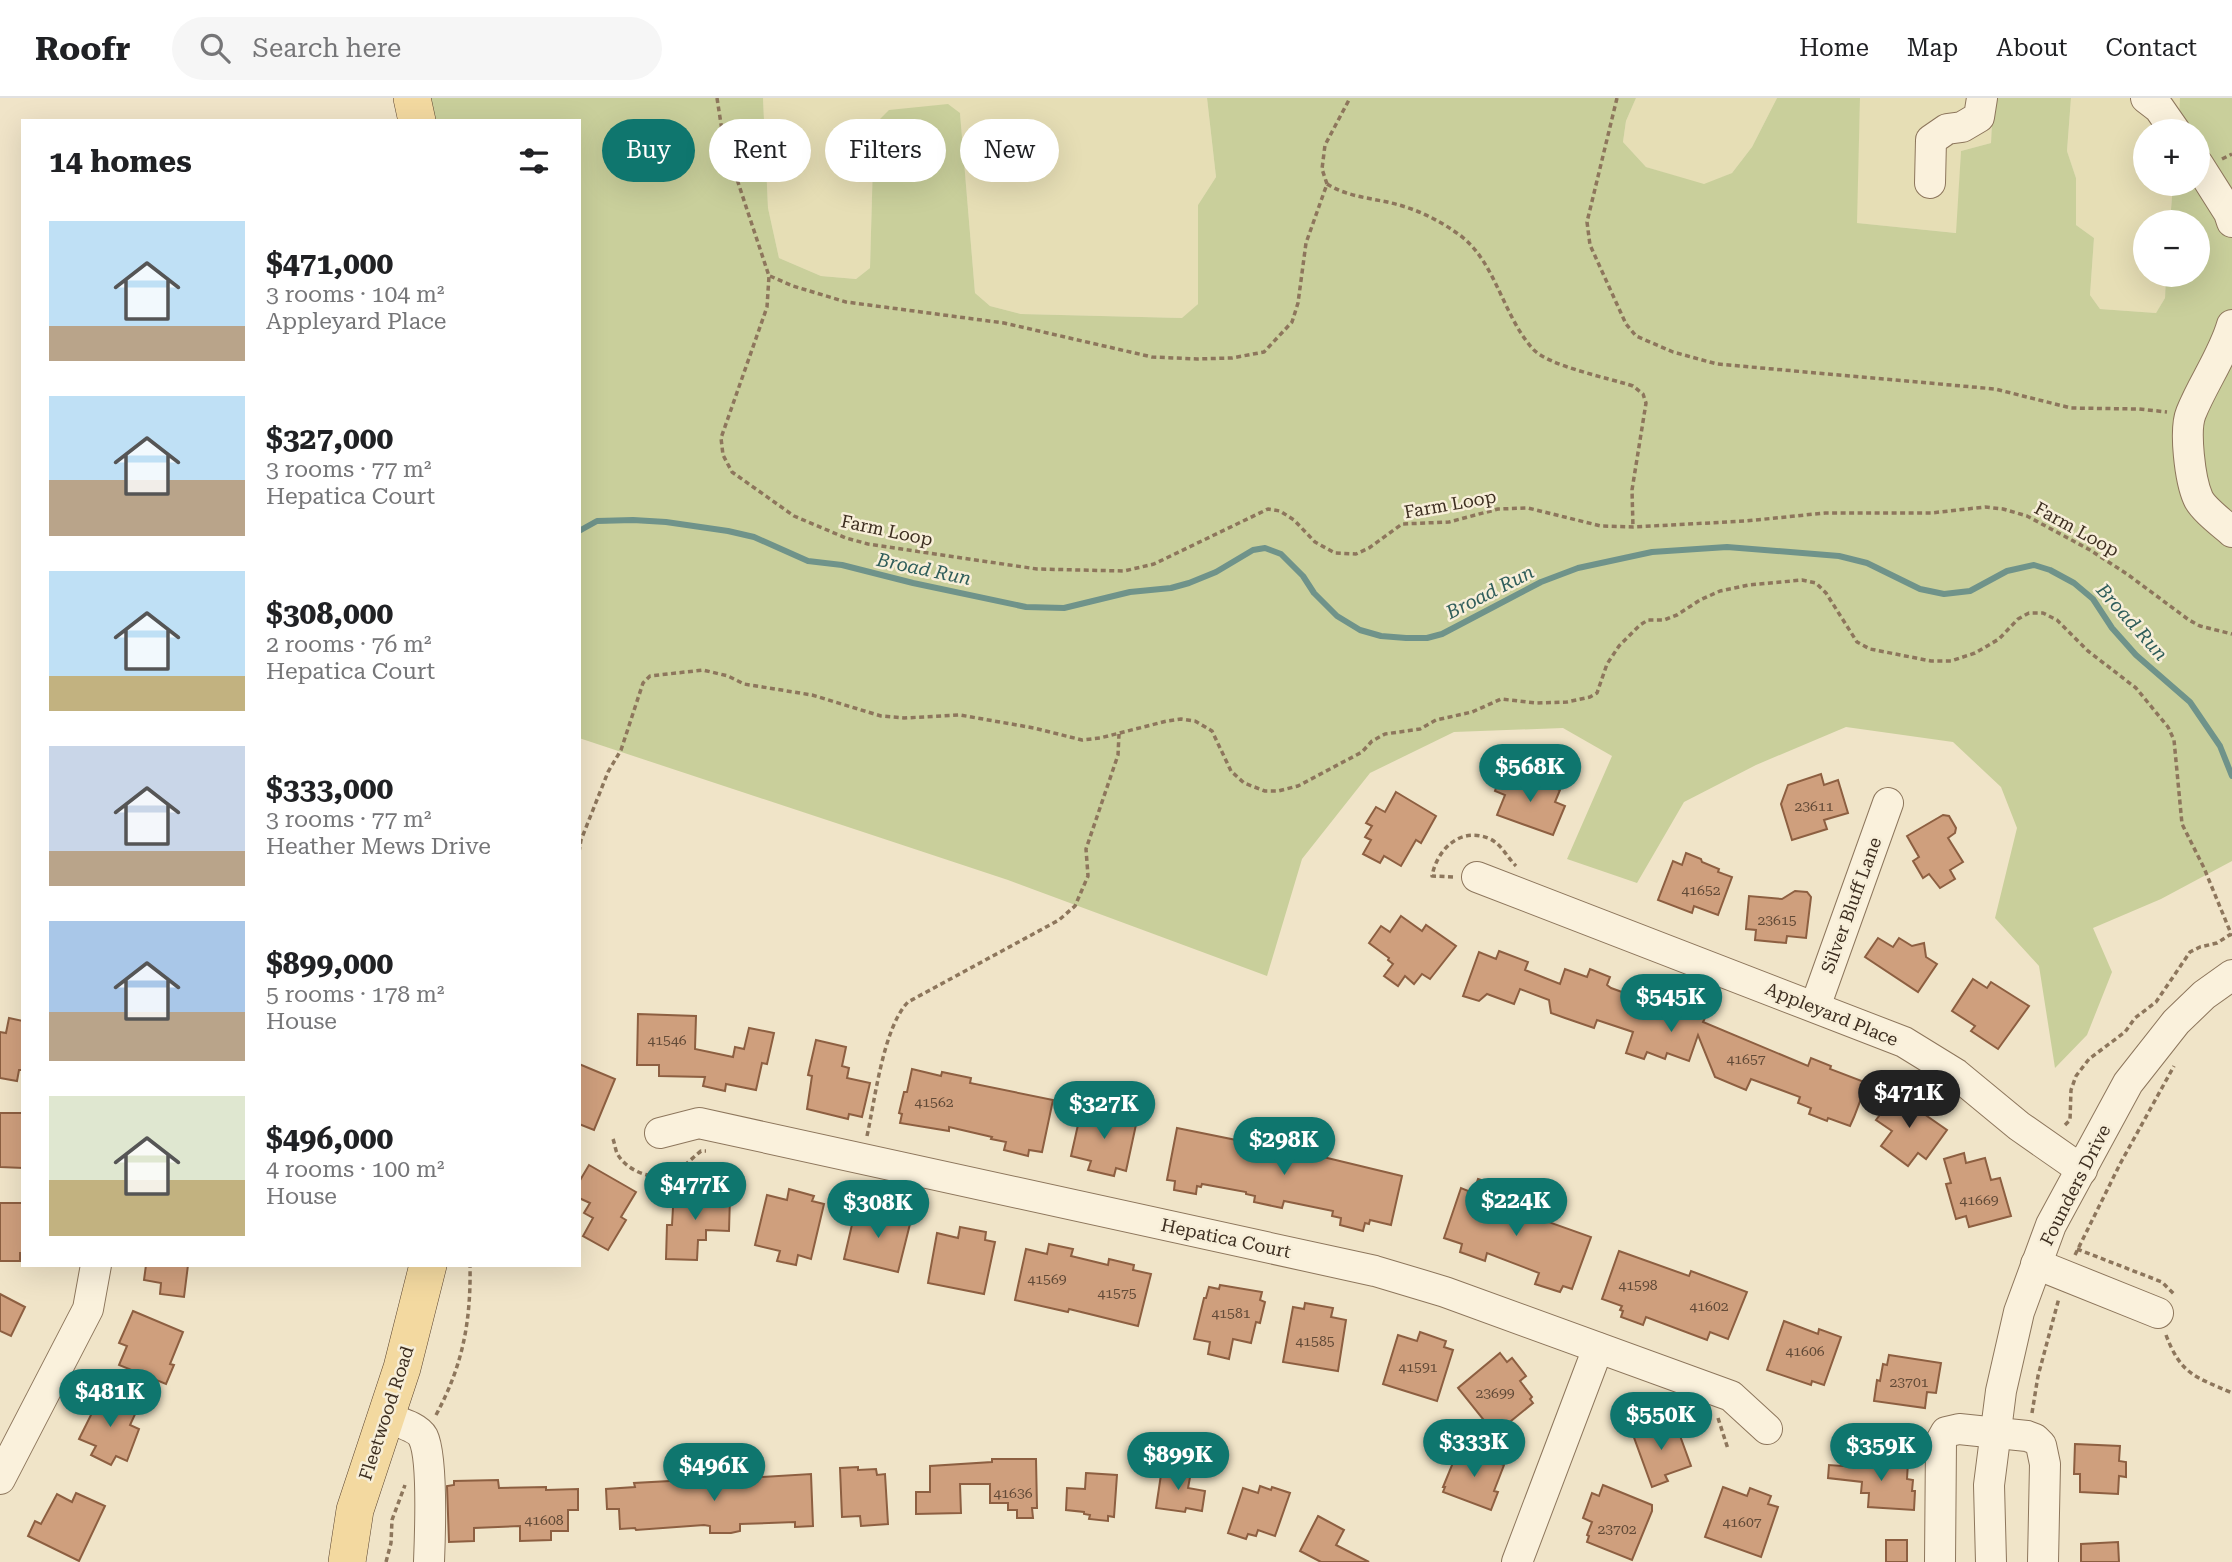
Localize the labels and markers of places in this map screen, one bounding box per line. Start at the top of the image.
pin: $568K [1481,744,1579,804]
pin: $545K [1622,974,1720,1034]
pin: $471K [1860,1070,1958,1130]
pin: $327K [1055,1082,1153,1141]
pin: $298K [1235,1118,1333,1177]
pin: $477K [646,1162,744,1222]
pin: $224K [1467,1178,1565,1238]
pin: $308K [829,1180,927,1240]
pin: $481K [61,1370,159,1429]
pin: $550K [1612,1392,1710,1452]
pin: $333K [1425,1420,1523,1479]
pin: $359K [1832,1424,1930,1483]
pin: $899K [1129,1432,1227,1492]
pin: $496K [665,1444,763,1503]

